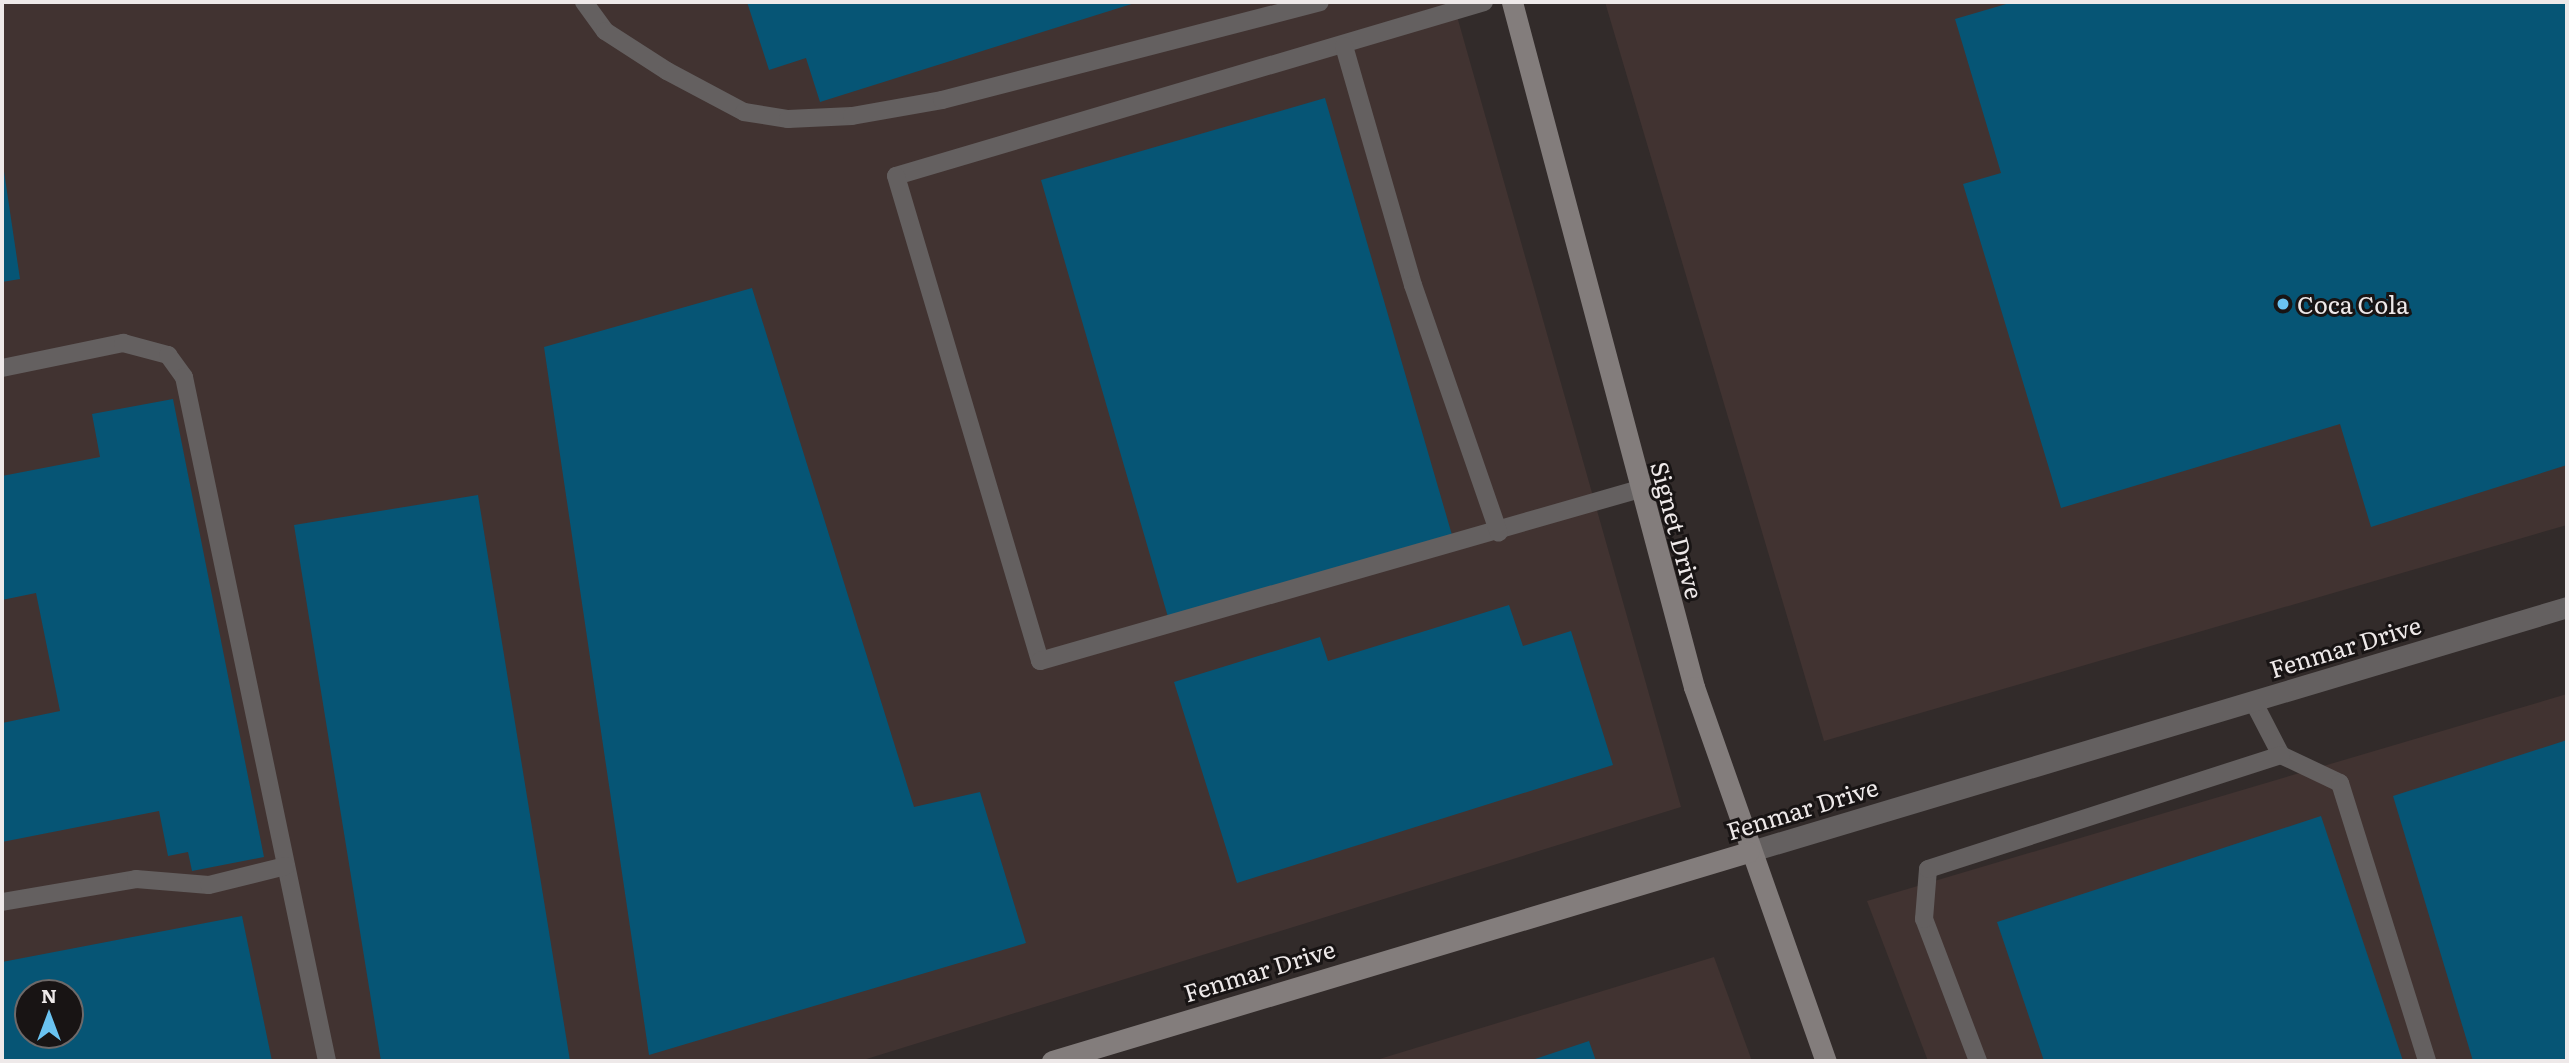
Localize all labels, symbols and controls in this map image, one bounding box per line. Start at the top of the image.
place label: Coca Cola [2297,290,2409,318]
marker: Coca Cola [2275,296,2291,312]
street label: Signet Drive [1646,458,1710,602]
street label: Fenmar Drive [2266,609,2424,683]
street label: Fenmar Drive [1723,771,1881,845]
street label: Fenmar Drive [1180,933,1338,1007]
north arrow [14,979,84,1049]
text: N [41,981,57,1009]

